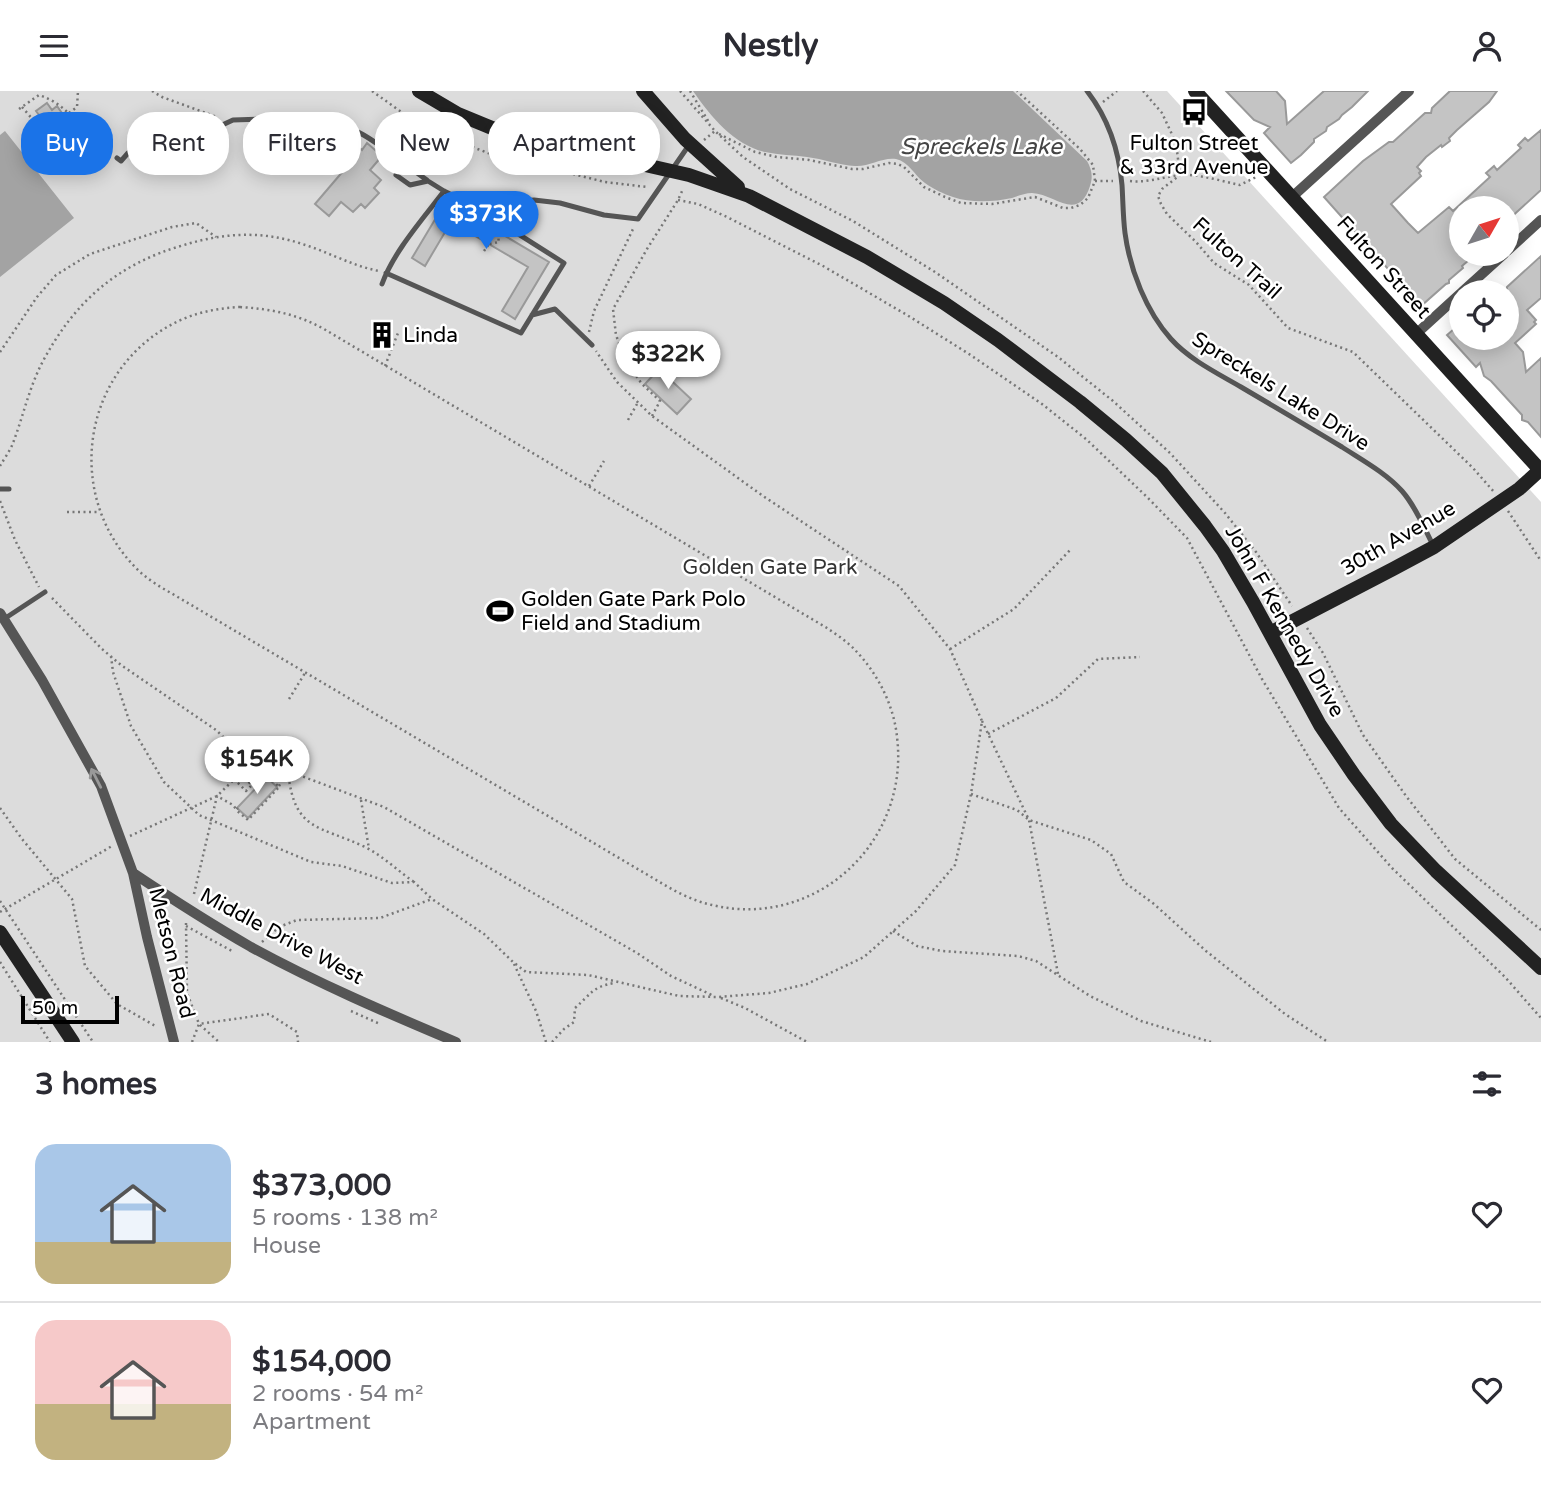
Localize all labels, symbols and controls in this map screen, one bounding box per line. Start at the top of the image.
icon: menu [35,27,73,65]
text: Nestly [723,27,818,65]
icon: person [1468,27,1506,65]
bus stop icon: Fulton Street & 33rd Avenue [1179,97,1209,127]
chip: Buy [21,112,113,175]
chip: Rent [127,112,229,175]
chip: Filters [243,112,361,175]
chip: New [375,112,474,175]
chip: Apartment [488,112,660,175]
place label: Fulton Street & 33rd Avenue [1120,131,1269,180]
water label: Spreckels Lake [900,133,1064,161]
pin: $373K [437,191,535,251]
north arrow [1449,196,1519,266]
map controls [1449,196,1519,350]
text: $373K [450,200,522,228]
street label: Fulton Street [1331,211,1436,324]
street label: Fulton Trail [1187,212,1286,305]
button: locate [1449,280,1519,350]
building icon: Linda [367,320,397,350]
place label: Linda [403,323,458,348]
street label: Spreckels Lake Drive [1187,327,1374,456]
pin: $322K [619,331,717,391]
text: $322K [632,340,704,368]
street label: 30th Avenue [1337,496,1460,581]
street label: John F Kennedy Drive [1220,521,1350,722]
park label: Golden Gate Park [683,555,857,580]
place label: Golden Gate Park Polo Field and Stadium [521,587,746,636]
sports icon: Golden Gate Park Polo Field and Stadium [485,596,515,626]
pin: $154K [208,737,306,796]
text: $154K [221,745,293,773]
one-way arrow [89,768,103,788]
street label: Middle Drive West [196,883,368,990]
street label: Metson Road [143,885,200,1021]
scale bar [21,993,119,1025]
text: 50 m [32,997,78,1019]
icon: filters [1468,1065,1506,1103]
text: 3 homes [35,1066,157,1103]
text: $373,000 [252,1167,391,1204]
icon: home [91,1172,175,1256]
icon: heart [1468,1195,1506,1233]
text: 5 rooms · 138 m² [252,1204,438,1232]
text: House [252,1232,321,1260]
text: $154,000 [252,1343,391,1380]
icon: home [91,1348,175,1432]
icon: heart [1468,1371,1506,1409]
text: 2 rooms · 54 m² [252,1380,423,1408]
text: Apartment [252,1408,371,1436]

